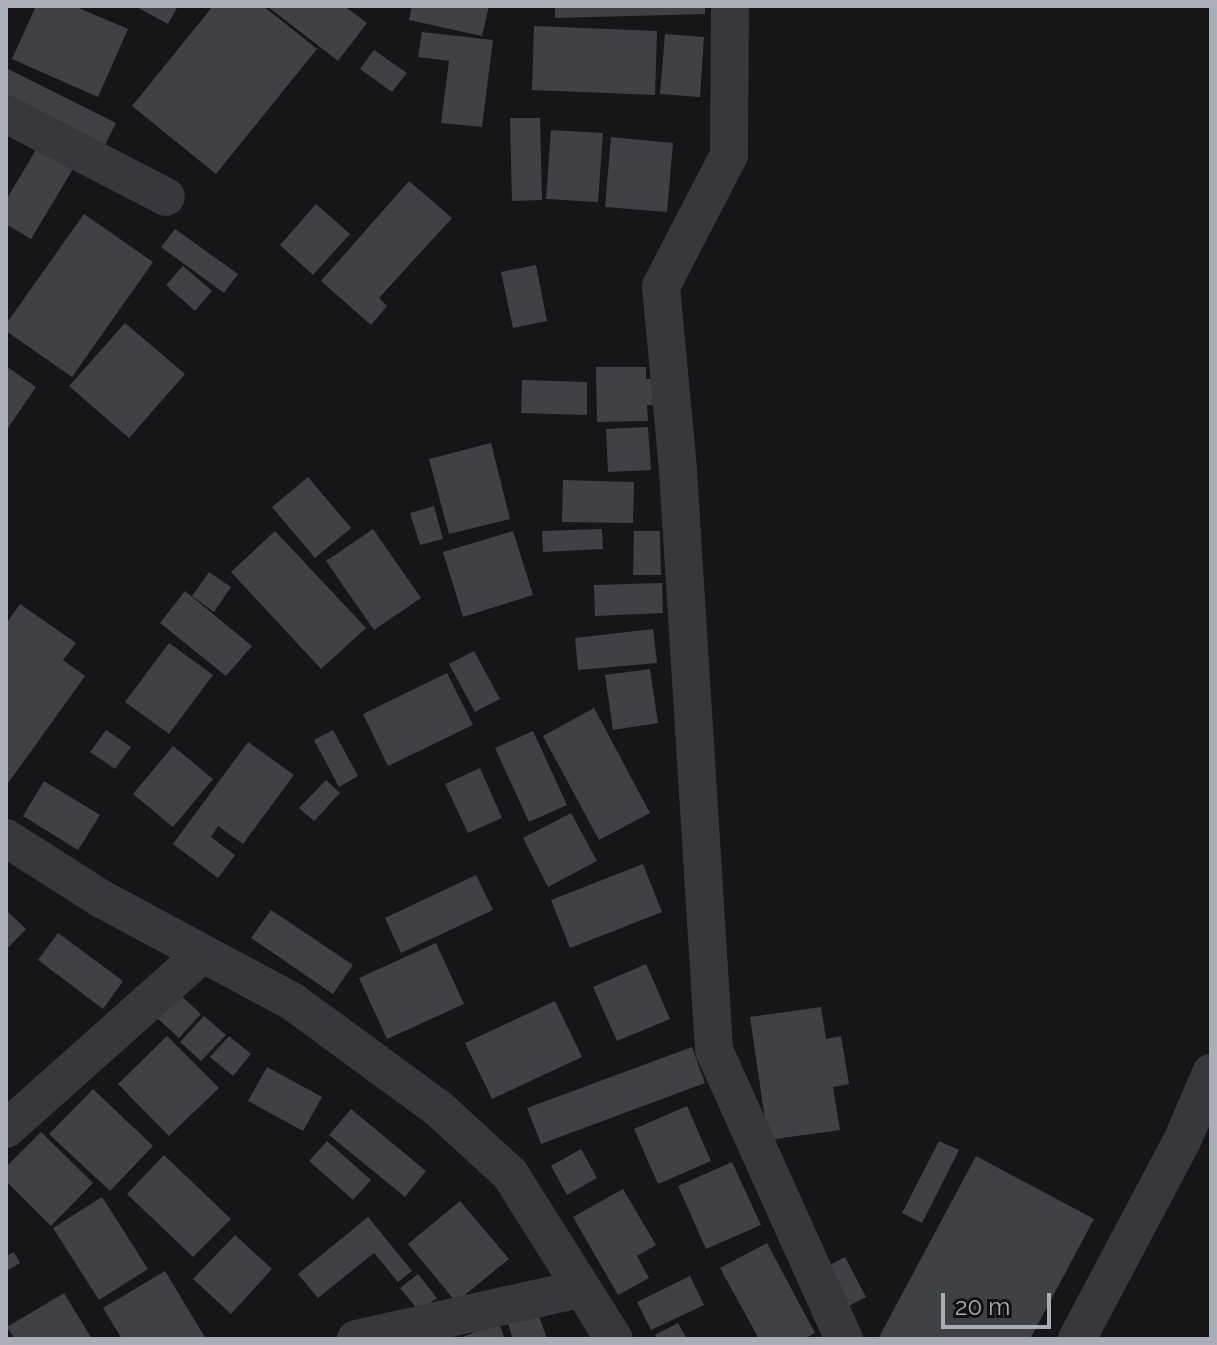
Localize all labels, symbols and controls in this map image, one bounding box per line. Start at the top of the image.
scale bar [945,1277,1055,1327]
text: 20 m [955,1292,1010,1321]

